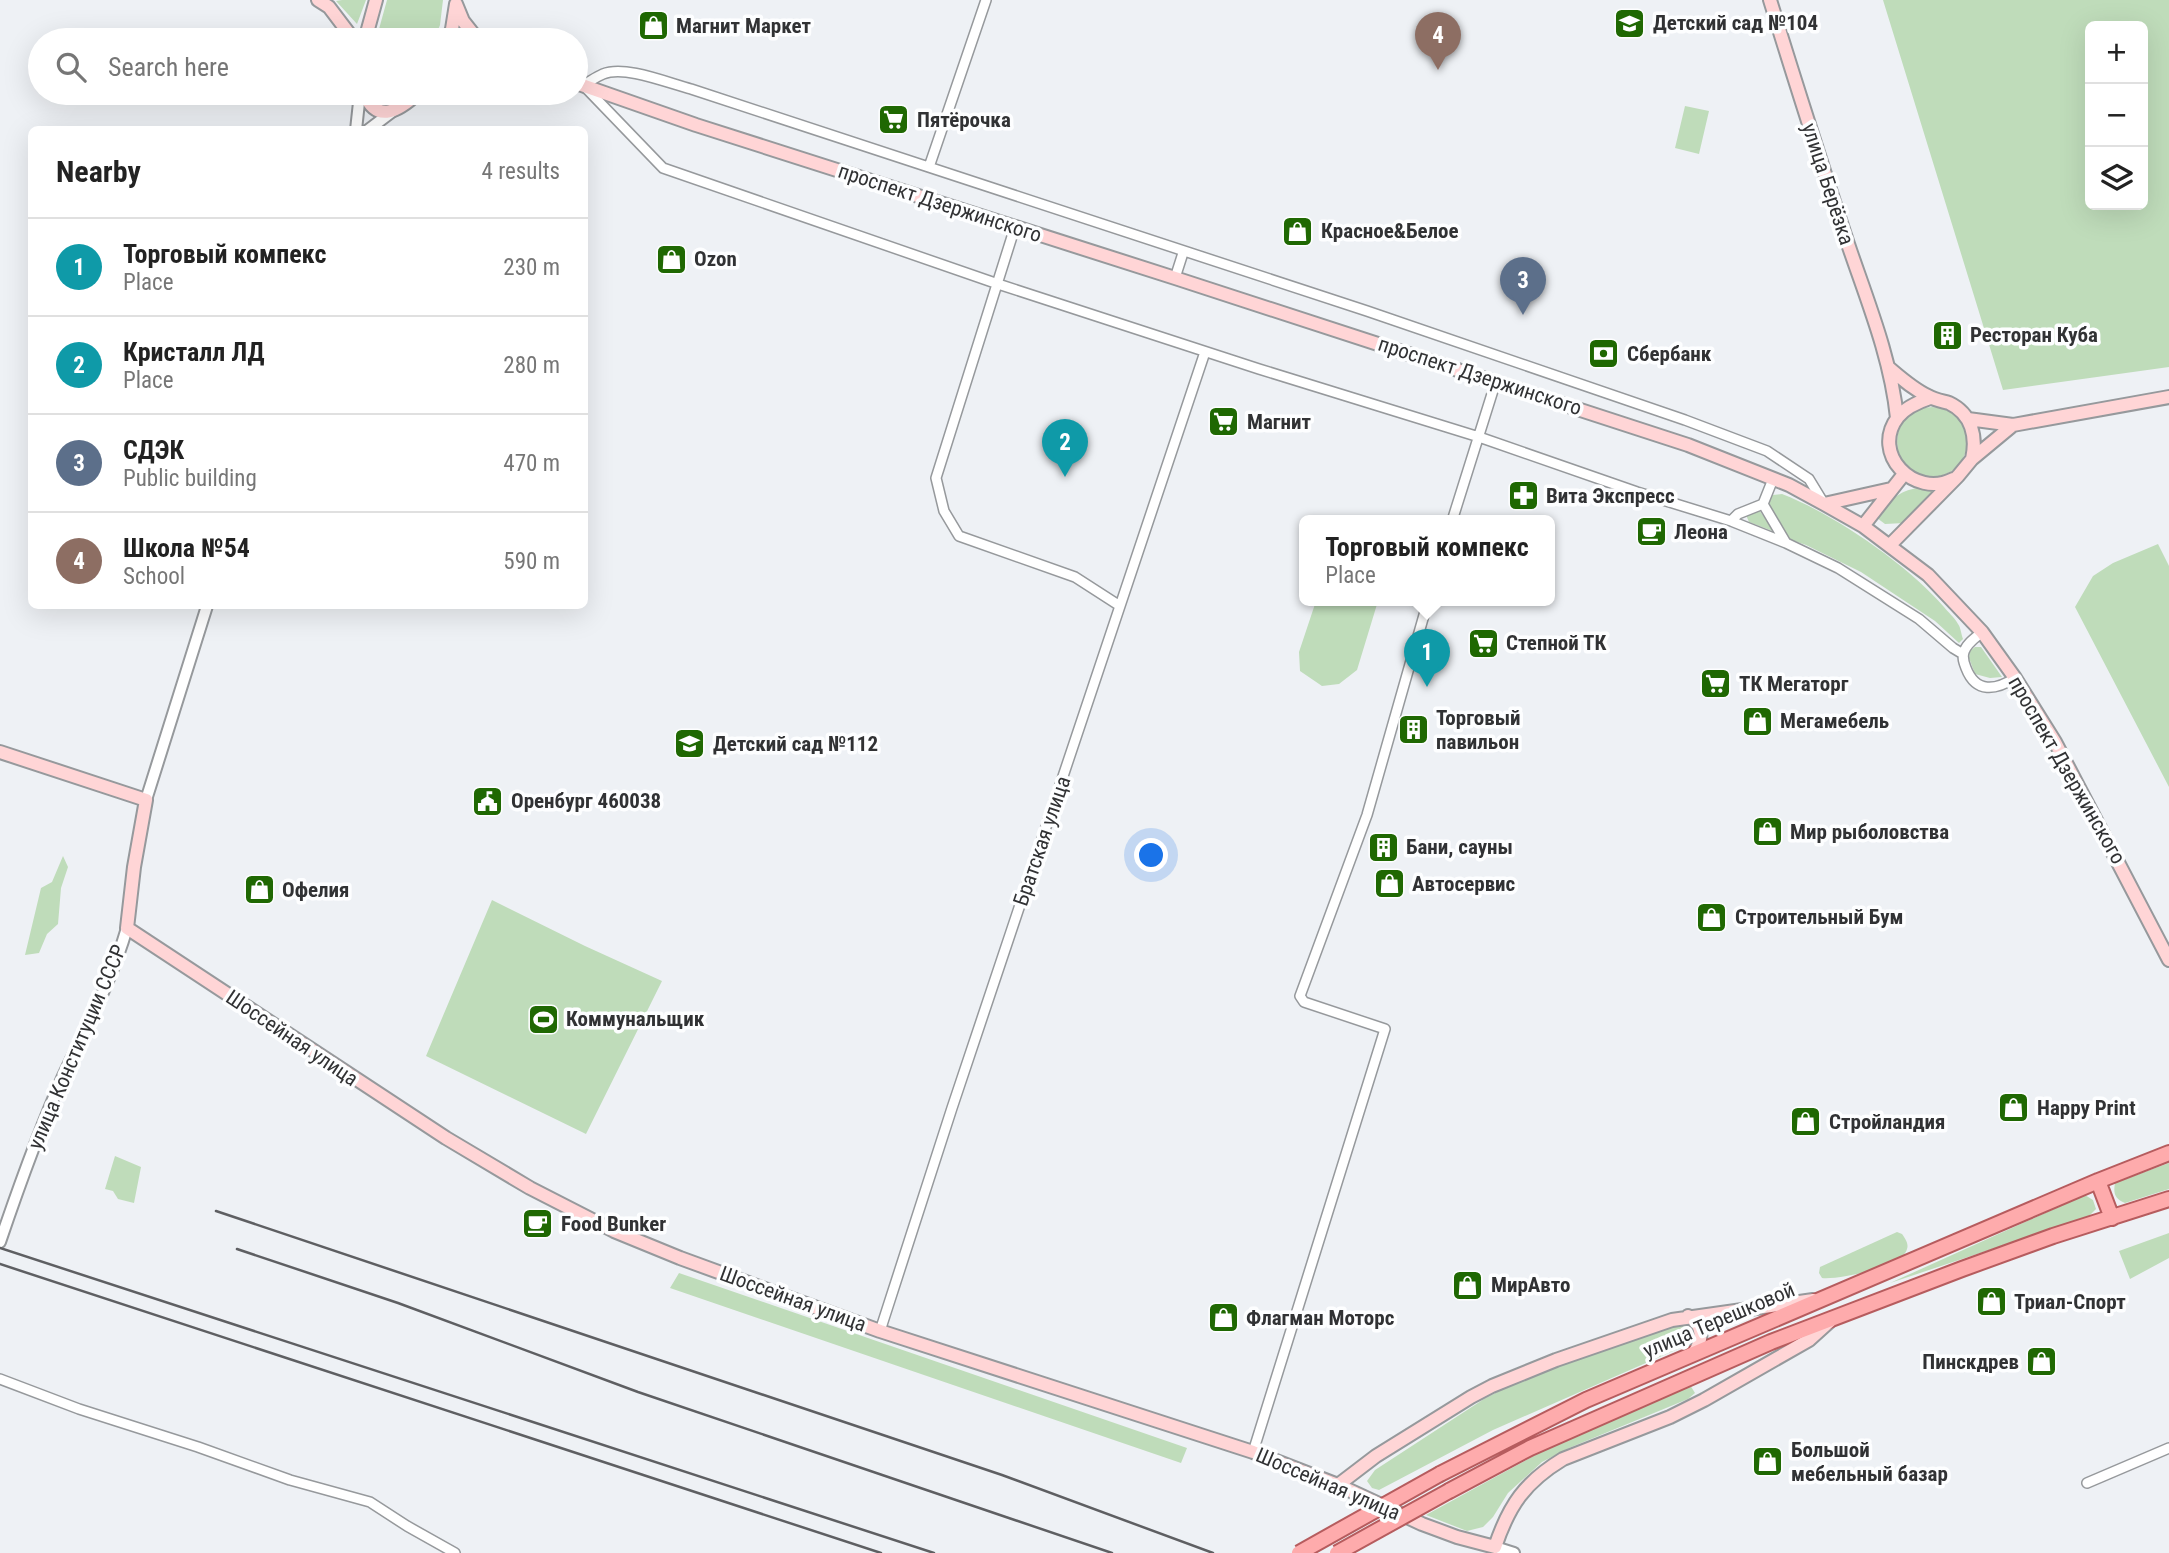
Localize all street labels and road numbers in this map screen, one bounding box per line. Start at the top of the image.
street label: улица Берёзка [1797,120,1859,248]
street label: проспект Дзержинского [835,159,1045,247]
street label: проспект Дзержинского [1375,332,1585,420]
street label: проспект Дзержинского [2003,672,2131,868]
street label: Братская улица [1009,773,1075,909]
street label: улица Конституции СССР [23,941,131,1153]
street label: Шоссейная улица [221,985,363,1091]
street label: Шоссейная улица [716,1261,870,1337]
street label: улица Терешковой [1640,1277,1798,1363]
street label: Шоссейная улица [1252,1443,1404,1525]

